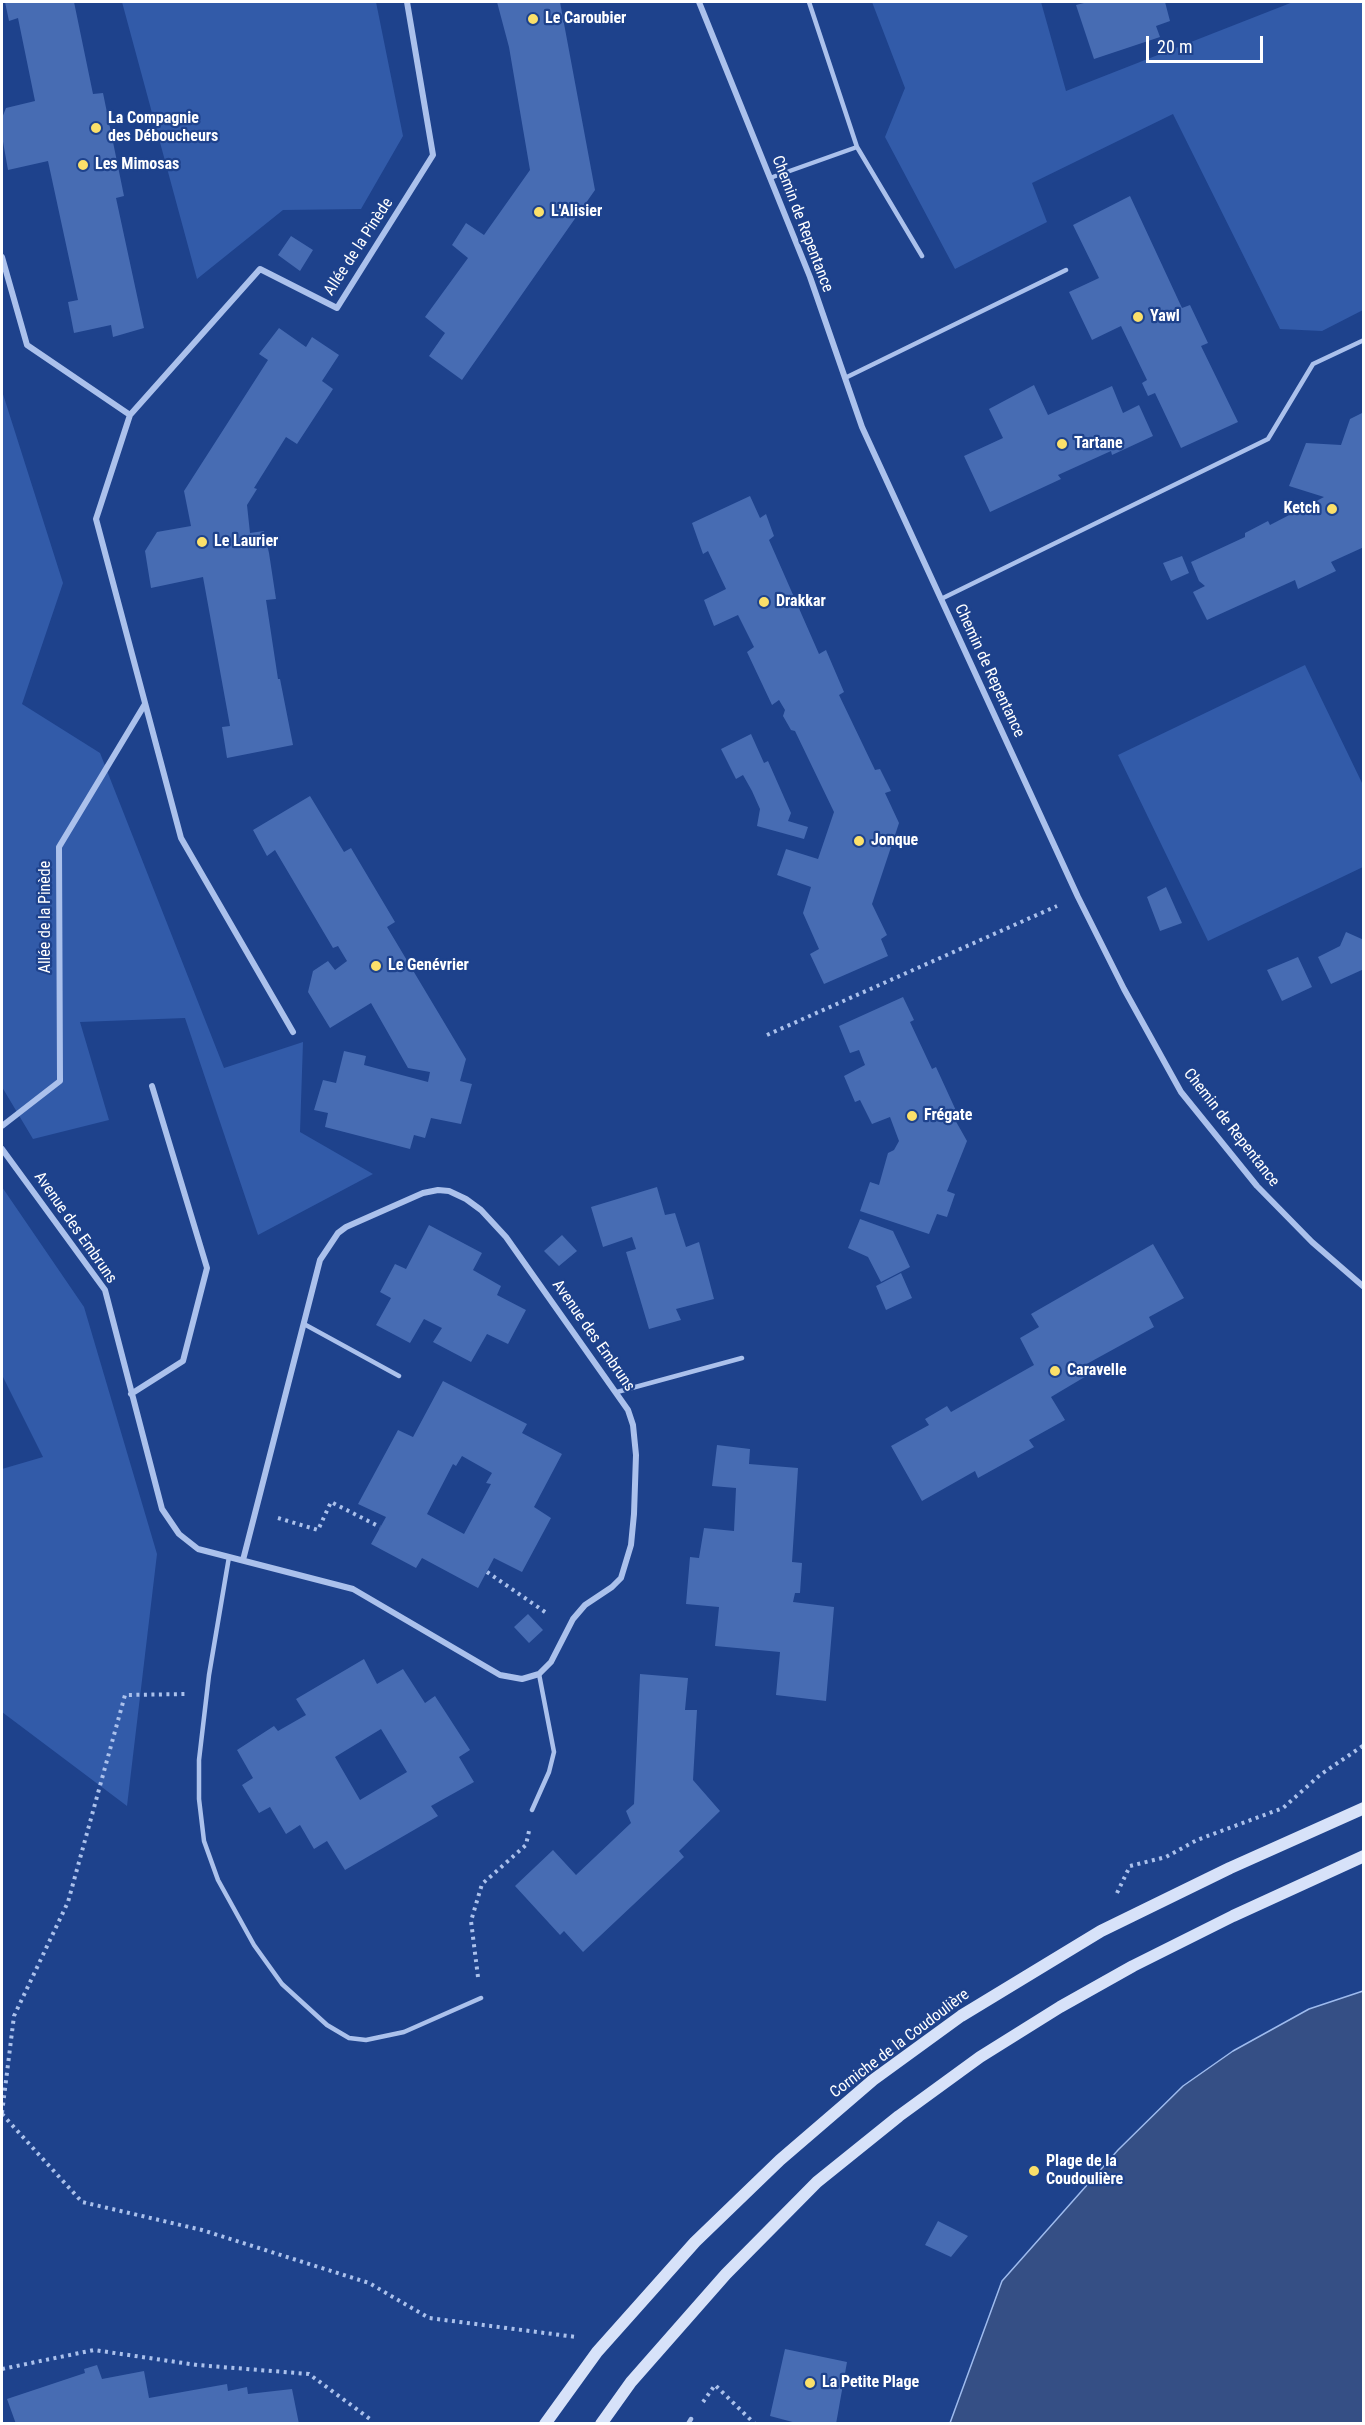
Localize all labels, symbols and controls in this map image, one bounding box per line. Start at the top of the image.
place label: Le Caroubier [545,9,626,29]
marker: Le Caroubier [526,12,540,26]
scale bar [1149,24,1266,62]
text: 20 m [1157,36,1192,57]
place label: La Compagnie des Déboucheurs [108,109,218,147]
marker: La Compagnie des Déboucheurs [89,121,103,135]
street label: Chemin de Repentance [767,153,837,295]
place label: Les Mimosas [95,155,179,175]
marker: Les Mimosas [76,158,90,172]
street label: Allée de la Pinède [320,195,398,299]
place label: L'Alisier [551,202,602,222]
marker: L'Alisier [532,205,546,219]
place label: Yawl [1150,307,1180,327]
marker: Yawl [1131,310,1145,324]
place label: Tartane [1074,434,1123,454]
marker: Tartane [1055,437,1069,451]
place label: Ketch [1284,499,1320,519]
marker: Ketch [1325,502,1339,516]
place label: Le Laurier [214,532,278,552]
marker: Le Laurier [195,535,209,549]
place label: Drakkar [776,592,826,612]
marker: Drakkar [757,595,771,609]
street label: Chemin de Repentance [950,601,1028,741]
place label: Jonque [871,831,918,851]
marker: Jonque [852,834,866,848]
street label: Allée de la Pinède [36,861,56,973]
place label: Le Genévrier [388,956,469,976]
marker: Le Genévrier [369,959,383,973]
street label: Chemin de Repentance [1179,1065,1283,1191]
place label: Frégate [924,1106,972,1126]
marker: Frégate [905,1109,919,1123]
street label: Avenue des Embruns [29,1169,121,1287]
street label: Avenue des Embruns [547,1277,639,1395]
place label: Caravelle [1067,1361,1127,1381]
marker: Caravelle [1048,1364,1062,1378]
street label: Corniche de la Coudoulière [827,1985,973,2103]
place label: Plage de la Coudoulière [1046,2152,1123,2190]
marker: Plage de la Coudoulière [1027,2164,1041,2178]
place label: La Petite Plage [822,2373,919,2393]
marker: La Petite Plage [803,2376,817,2390]

